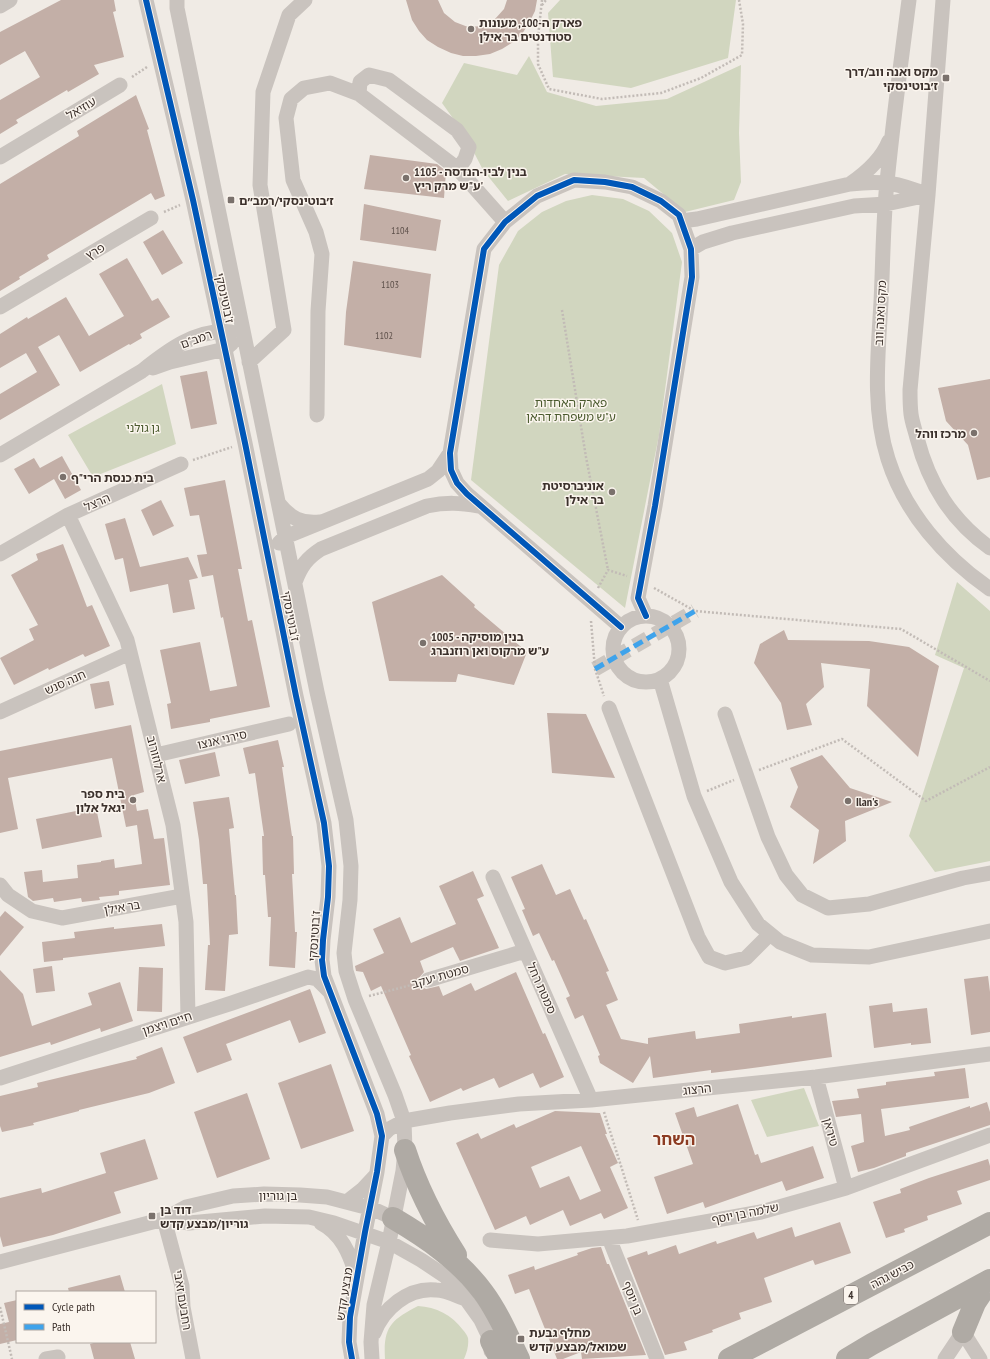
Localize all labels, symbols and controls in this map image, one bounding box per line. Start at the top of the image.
place label: פארק ה-100, מעונות סטודנטים בר אילן [479,15,583,44]
marker: פארק ה-100, מעונות סטודנטים בר אילן [466,24,476,34]
place label: מקס ואנה ווב/דרך ז׳בוטינסקי [845,64,939,93]
marker: מקס ואנה ווב/דרך ז׳בוטינסקי [941,73,951,83]
street label: עוזיאל [63,93,99,123]
place label: 1105 - בנין לביו-הנדסה ע"ש מרק ריץ' [414,164,527,193]
marker: 1105 - בנין לביו-הנדסה ע"ש מרק ריץ' [401,173,411,183]
place label: ז׳בוטינסקי/רמב״ם [239,193,334,208]
marker: ז׳בוטינסקי/רמב״ם [226,195,236,205]
house number: 1104 [391,224,410,237]
street label: פרץ [83,239,107,263]
street label: ז'בוטינסקי [212,272,238,324]
house number: 1103 [381,278,399,291]
street label: מקס ואנה ווב [871,280,889,346]
street label: רמב"ם [178,326,214,352]
house number: 1102 [375,329,393,342]
park label: פארק האחדות ע"ש משפחת דהאן [526,395,616,424]
park label: גן גולני [126,420,160,435]
place label: מרכז ווהל [915,426,967,441]
marker: מרכז ווהל [969,428,979,438]
place label: בית כנסת הרי"ף [71,470,154,485]
marker: בית כנסת הרי"ף [58,472,68,482]
place label: אוניברסיטת בר אילן [542,478,604,507]
marker: אוניברסיטת בר אילן [607,487,617,497]
street label: הרצל [82,490,112,514]
street label: ז'בוטינסקי [279,590,303,642]
place label: 1005 - בנין מוסיקה ע"ש מרקוס ואן רוזנברג [431,629,550,658]
marker: 1005 - בנין מוסיקה ע"ש מרקוס ואן רוזנברג [418,638,428,648]
street label: חנה סנש [42,666,88,698]
street label: סירני אנצו [196,726,248,752]
street label: ארלוזורוב [144,734,170,784]
place label: בית ספר יגאל אלון [76,786,125,815]
place label: Ilan's [856,794,878,809]
marker: בית ספר יגאל אלון [128,795,138,805]
marker: Ilan's [843,796,853,806]
street label: בר אילן [103,896,141,918]
street label: ז'בוטינסקי [305,910,323,962]
street label: סמטת רחל [524,960,560,1016]
street label: סמטת יעקב [410,961,471,991]
street label: חיים ויצמן [140,1008,194,1038]
street label: הרצוג [682,1080,712,1098]
street label: טיראן [820,1116,842,1148]
district label: השחר [653,1129,695,1149]
street label: בן גוריון [259,1188,297,1203]
street label: שלמה בן יוסף [710,1199,780,1227]
place label: דוד בן גוריון/מבצע קדש [160,1202,249,1231]
marker: דוד בן גוריון/מבצע קדש [147,1211,157,1221]
street label: כביש גהה [868,1256,916,1292]
street label: מבצע קדש [332,1266,356,1322]
street label: רחבעם זאבי [171,1269,195,1331]
street label: בן יוסף [619,1279,647,1317]
road number: 4 [844,1286,858,1304]
legend [16,1291,156,1343]
text: Cycle path [52,1299,95,1314]
text: Path [52,1319,70,1334]
place label: מחלף גבעת שמואל/מבצע קדש [529,1325,627,1354]
marker: מחלף גבעת שמואל/מבצע קדש [516,1334,526,1344]

